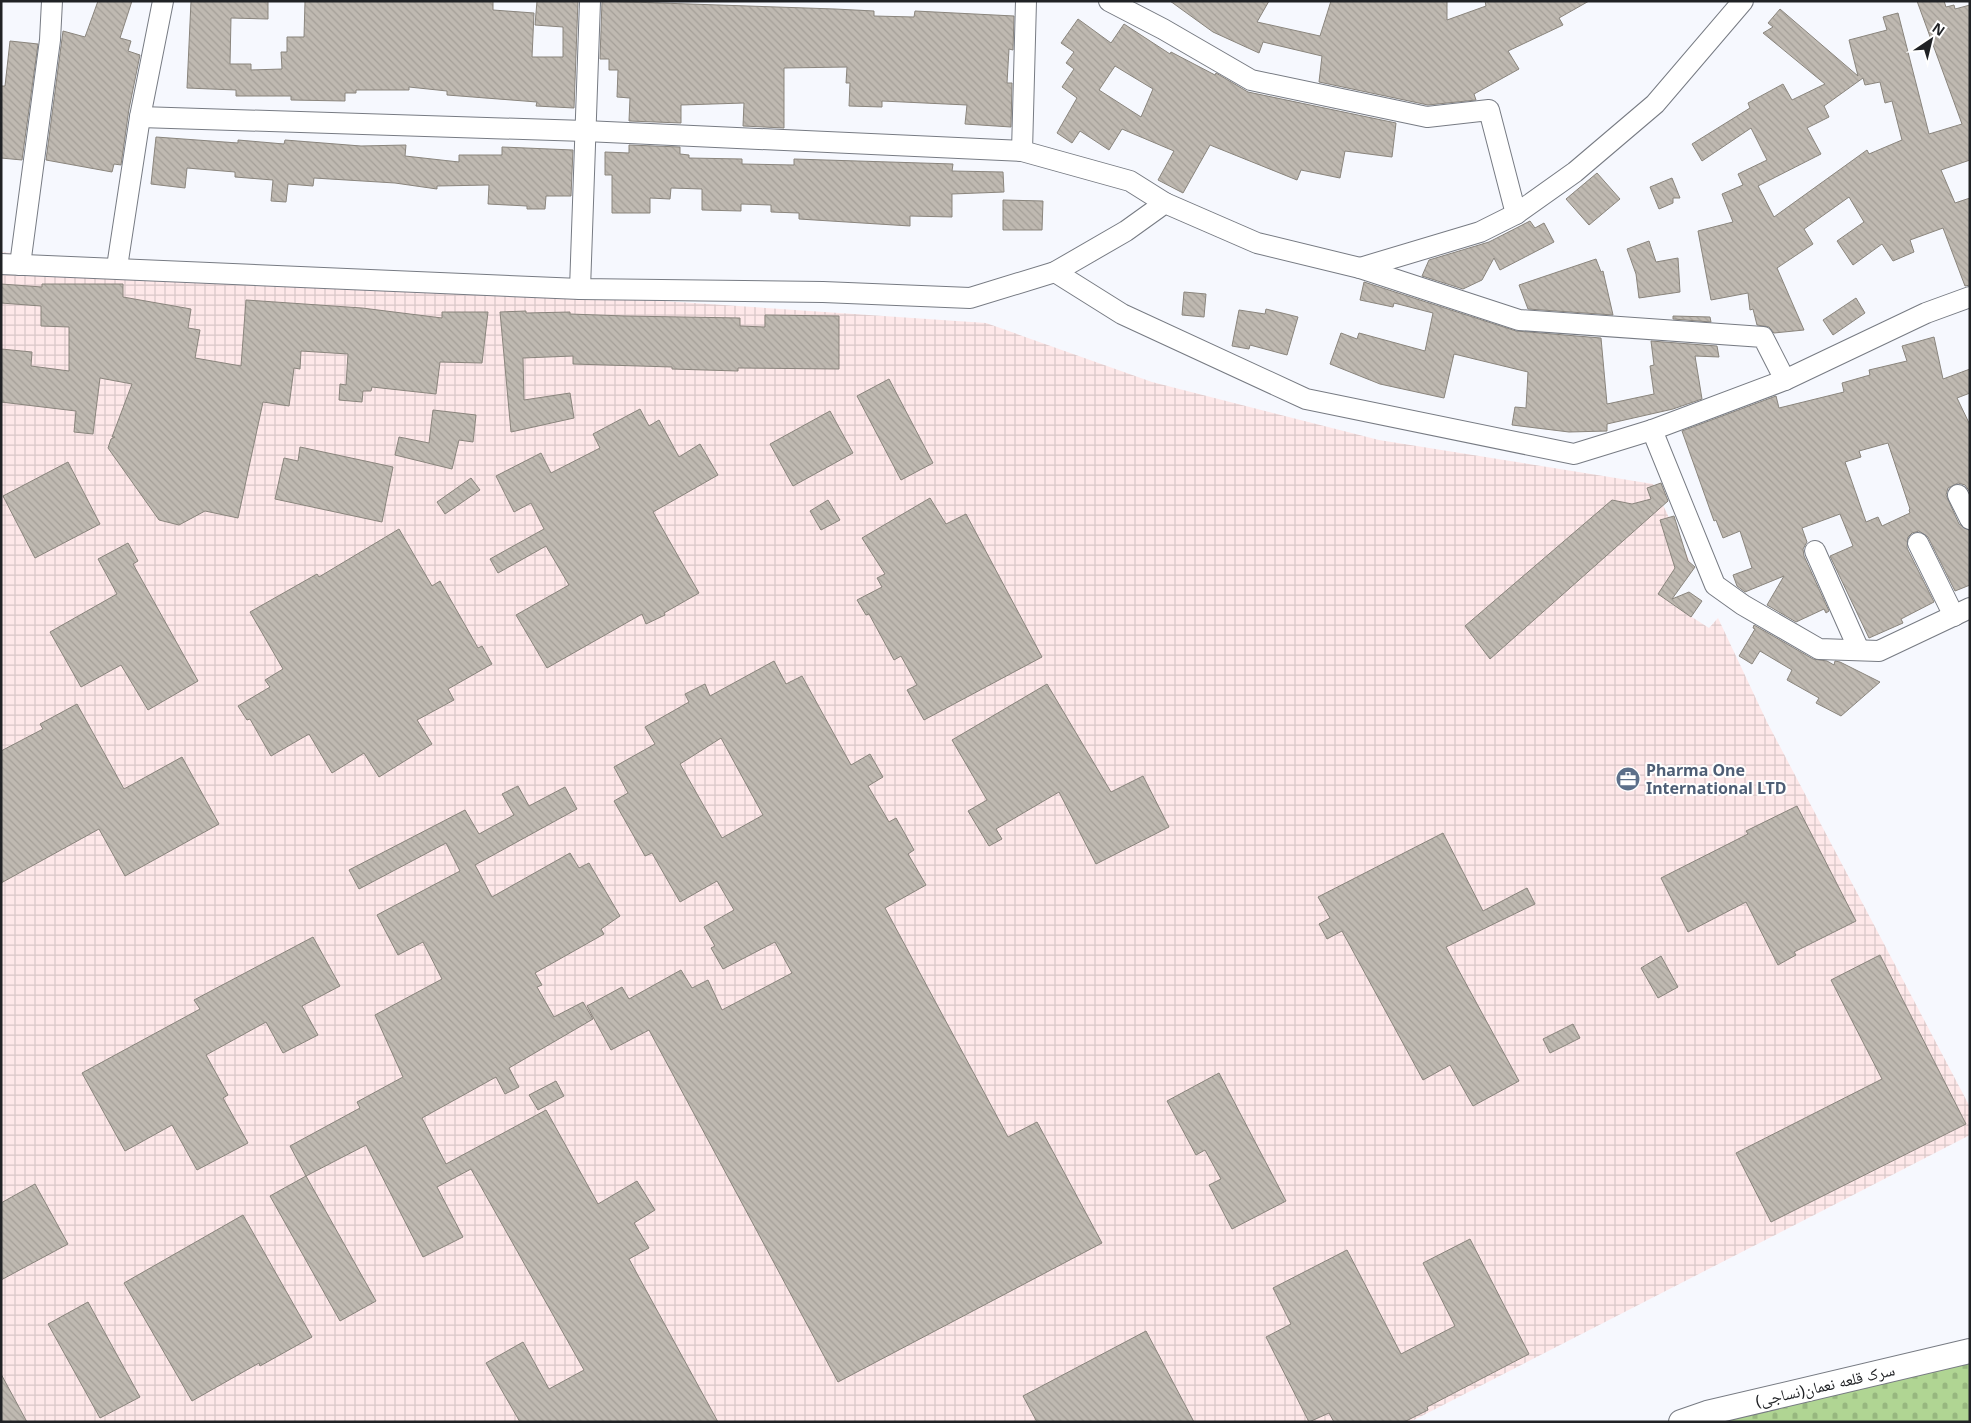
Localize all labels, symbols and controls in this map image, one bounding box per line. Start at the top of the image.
north arrow [1906,15,1956,65]
text: N [1929,18,1949,40]
place label: Pharma One International LTD [1646,759,1786,799]
office icon: Pharma One International LTD [1615,766,1641,792]
street label: سرک قلعه نعمان(نساجی) [1753,1358,1897,1412]

